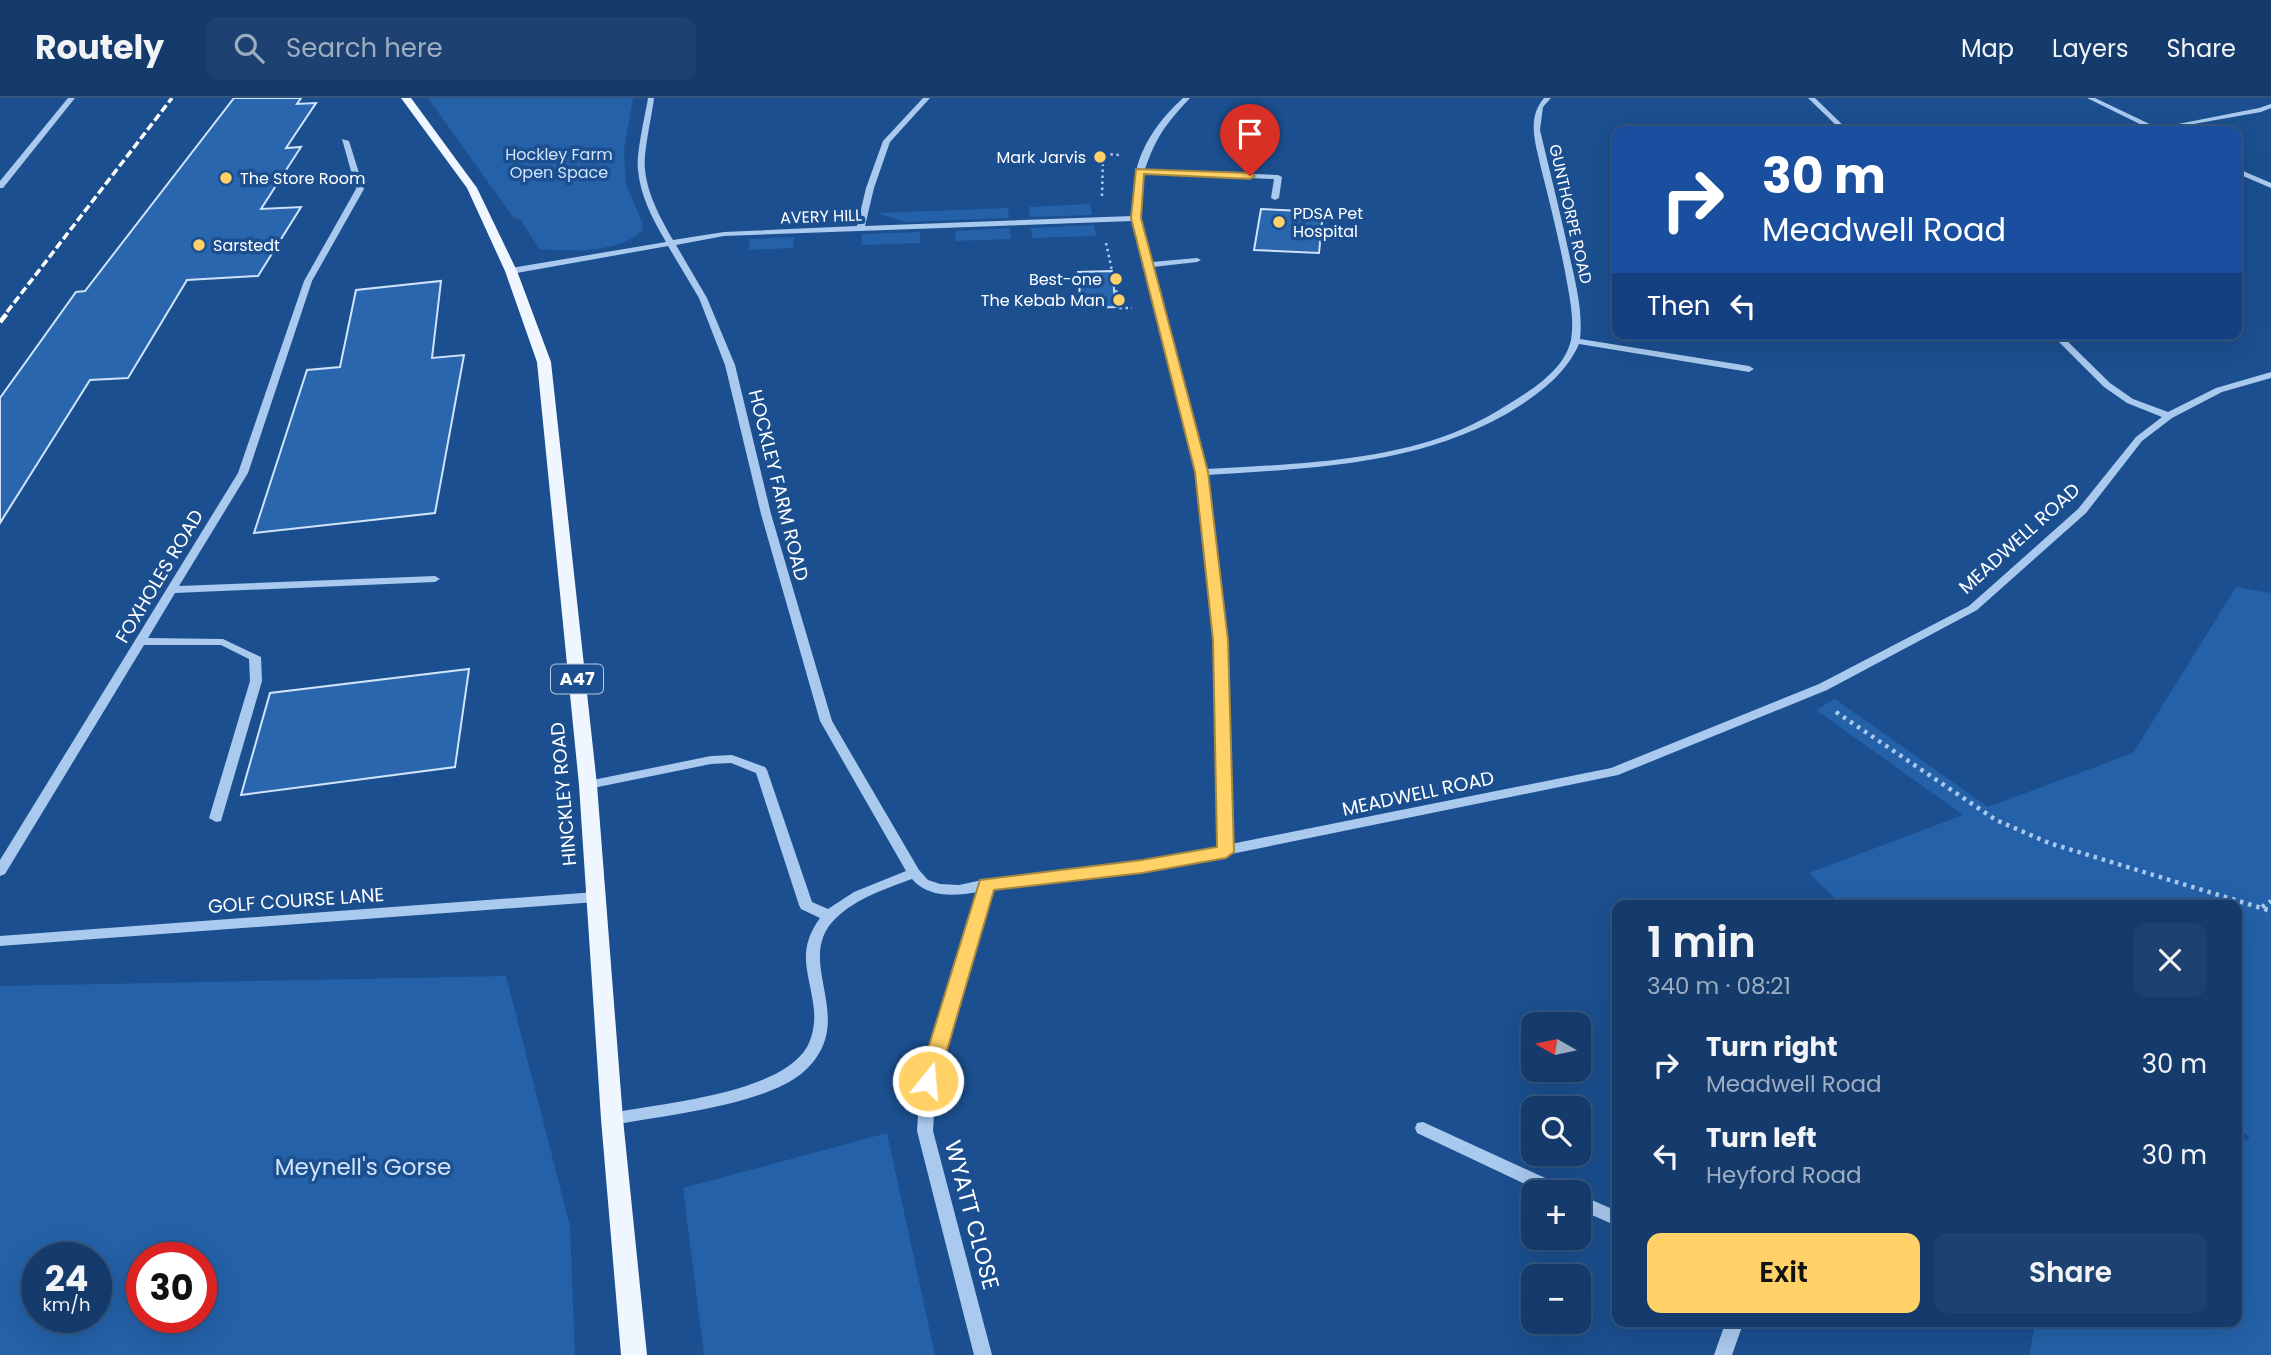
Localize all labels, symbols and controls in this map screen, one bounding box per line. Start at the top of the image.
search box [206,17,696,80]
text: Routely [35,24,164,71]
icon: search [230,29,268,67]
text: Search here [286,30,443,66]
text: Map [1961,32,2014,65]
text: Layers [2052,32,2128,65]
text: Share [2166,32,2236,65]
pin [1220,104,1280,176]
icon: arrive [1231,115,1269,153]
street label: GUNTHORPE ROAD [1543,142,1598,286]
text: 30 m [1762,142,1886,210]
park label: Hockley Farm Open Space [505,143,613,184]
place label: Mark Jarvis [996,146,1086,169]
marker: Mark Jarvis [1092,149,1108,165]
icon: right [1647,154,1738,245]
place label: The Store Room [240,167,365,190]
marker: The Store Room [218,170,234,186]
place label: PDSA Pet Hospital [1293,202,1363,243]
street label: AVERY HILL [780,204,862,229]
text: Meadwell Road [1762,207,2006,252]
marker: PDSA Pet Hospital [1271,214,1287,230]
place label: Sarstedt [213,234,280,257]
marker: Sarstedt [191,237,207,253]
place label: Best-one [1029,268,1102,291]
marker: Best-one [1108,271,1124,287]
icon: left [1724,287,1762,325]
text: Then [1647,288,1710,324]
place label: The Kebab Man [981,289,1105,312]
marker: The Kebab Man [1111,292,1127,308]
street label: HOCKLEY FARM ROAD [742,387,815,584]
street label: MEADWELL ROAD [1953,477,2086,600]
street label: FOXHOLES ROAD [109,504,210,648]
road number: A47 [551,664,603,694]
street label: HINCKLEY ROAD [544,721,583,867]
street label: MEADWELL ROAD [1340,764,1497,823]
street label: GOLF COURSE LANE [207,881,385,920]
text: 1 min [1647,913,1756,972]
button: close [2133,923,2207,997]
text: 340 m · 08:21 [1647,970,1791,1002]
north arrow [1521,1012,1591,1082]
map controls [1521,1012,1591,1334]
text: Turn right [1706,1029,1838,1065]
position arrow [891,1044,965,1118]
icon: right [1647,1046,1685,1084]
text: 30 m [2142,1046,2207,1082]
text: Meadwell Road [1706,1068,1882,1100]
button: search [1521,1096,1591,1166]
text: Turn left [1706,1120,1817,1156]
street label: WYATT CLOSE [937,1137,1007,1293]
icon: left [1647,1137,1685,1175]
text: 30 m [2142,1137,2207,1173]
park label: Meynell's Gorse [275,1151,451,1183]
text: Heyford Road [1706,1159,1861,1191]
button: + [1521,1180,1591,1250]
button: Exit [1647,1233,1920,1313]
button: Share [1934,1233,2207,1313]
speed limit sign: 30 [126,1242,217,1333]
text: 24 [45,1254,88,1303]
button: − [1521,1264,1591,1334]
text: km/h [43,1292,90,1317]

